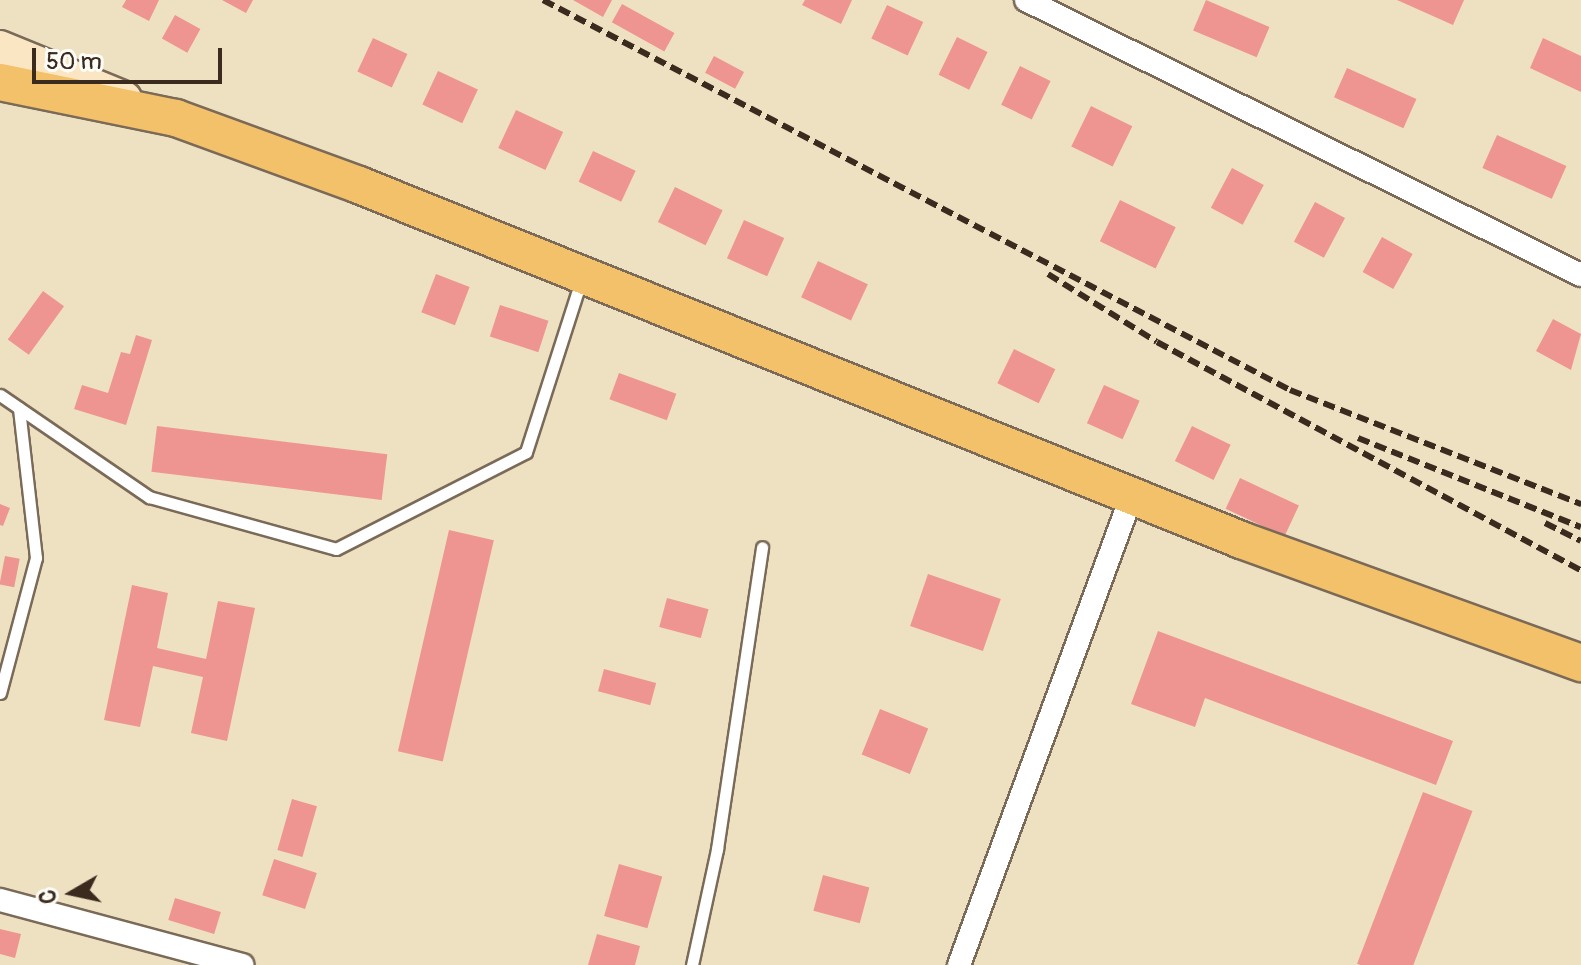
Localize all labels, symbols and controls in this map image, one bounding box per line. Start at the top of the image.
scale bar [36,32,226,82]
text: 50 m [46,47,102,76]
north arrow [32,853,112,933]
text: С [33,888,63,906]

